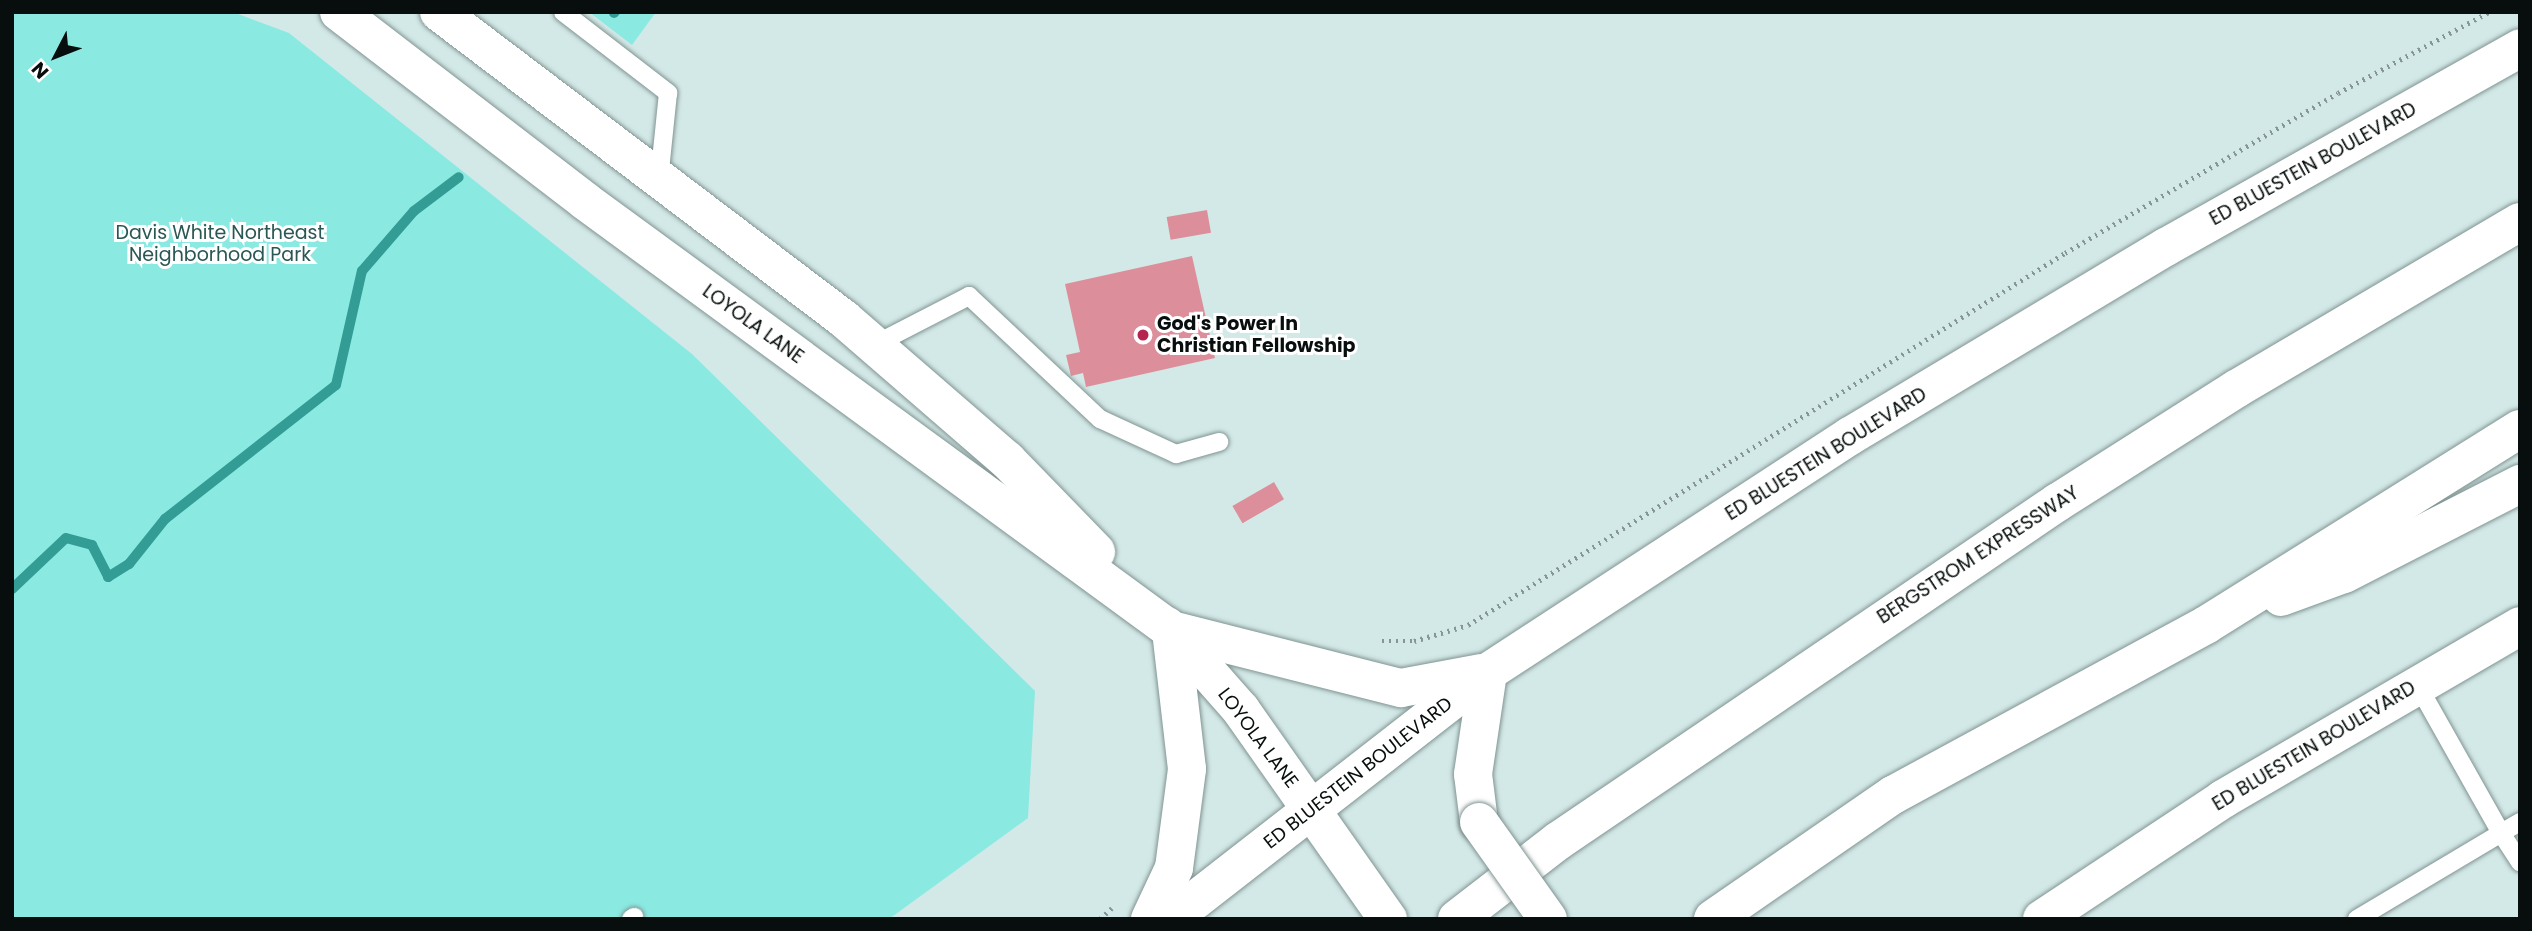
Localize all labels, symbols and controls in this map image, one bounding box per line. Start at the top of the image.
north arrow [21,21,91,91]
text: N [25,56,55,85]
street label: ED BLUESTEIN BOULEVARD [2206,98,2420,230]
park label: Davis White Northeast Neighborhood Park [116,222,324,266]
street label: LOYOLA LANE [698,280,808,368]
place label: God's Power In Christian Fellowship [1157,313,1355,357]
marker: God's Power In Christian Fellowship [1135,327,1151,343]
street label: ED BLUESTEIN BOULEVARD [1721,383,1931,525]
street label: BERGSTROM EXPRESSWAY [1873,481,2083,629]
street label: ED BLUESTEIN BOULEVARD [2208,676,2420,816]
street label: LOYOLA LANE [1213,683,1303,793]
street label: ED BLUESTEIN BOULEVARD [1259,692,1457,854]

